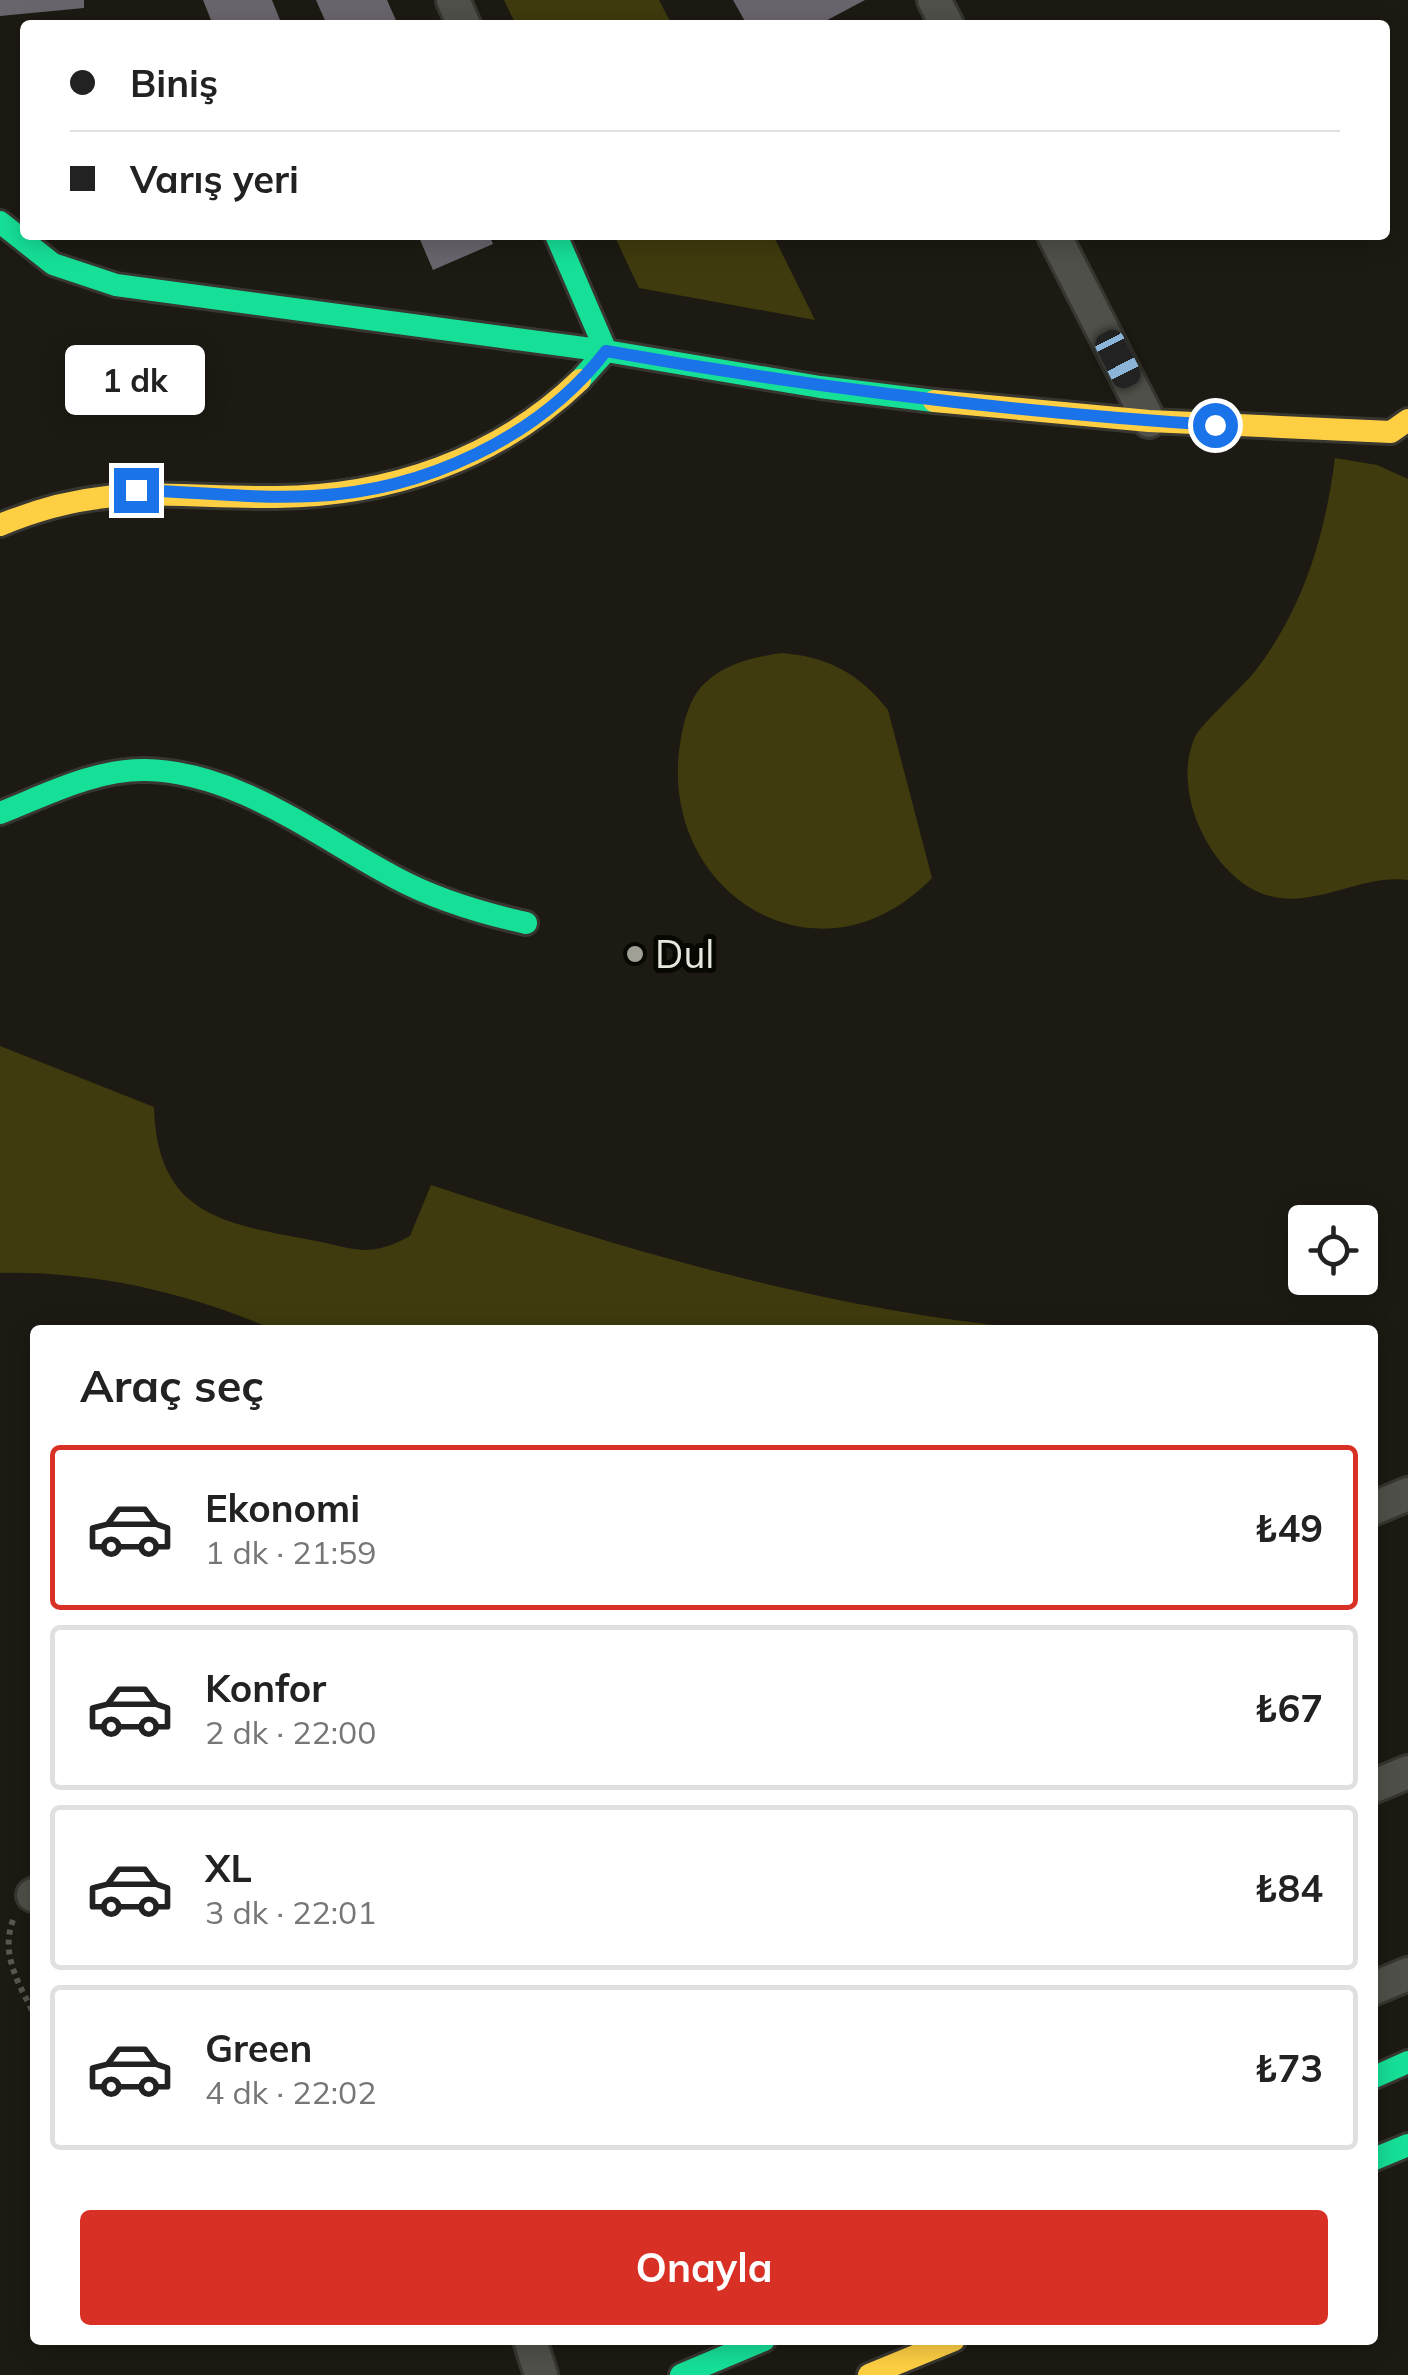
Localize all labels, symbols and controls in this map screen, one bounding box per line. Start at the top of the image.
text: Biniş [130,59,218,107]
text: Varış yeri [130,155,299,203]
car [1091,325,1145,393]
callout: 1 dk [66,345,206,415]
text: 1 dk [102,360,168,400]
route start [1193,403,1238,448]
route end [114,468,159,513]
place label: Dul [655,930,714,978]
marker: Dul [624,943,646,965]
map controls [1288,1205,1378,1295]
button: locate [1288,1205,1378,1295]
text: Araç seç [80,1357,264,1413]
icon: car [85,1483,175,1573]
text: Ekonomi [205,1484,360,1532]
text: ₺49 [1255,1504,1323,1552]
text: 1 dk · 21:59 [205,1532,376,1572]
icon: car [85,1663,175,1753]
text: Konfor [205,1664,326,1712]
text: ₺67 [1255,1684,1323,1732]
text: 2 dk · 22:00 [205,1712,376,1752]
icon: car [85,1843,175,1933]
text: XL [205,1844,252,1892]
text: ₺84 [1255,1864,1323,1912]
text: 3 dk · 22:01 [205,1892,376,1932]
icon: car [85,2023,175,2113]
text: Green [205,2024,312,2072]
text: ₺73 [1255,2044,1323,2092]
text: 4 dk · 22:02 [205,2072,376,2112]
button: Onayla [80,2210,1328,2325]

